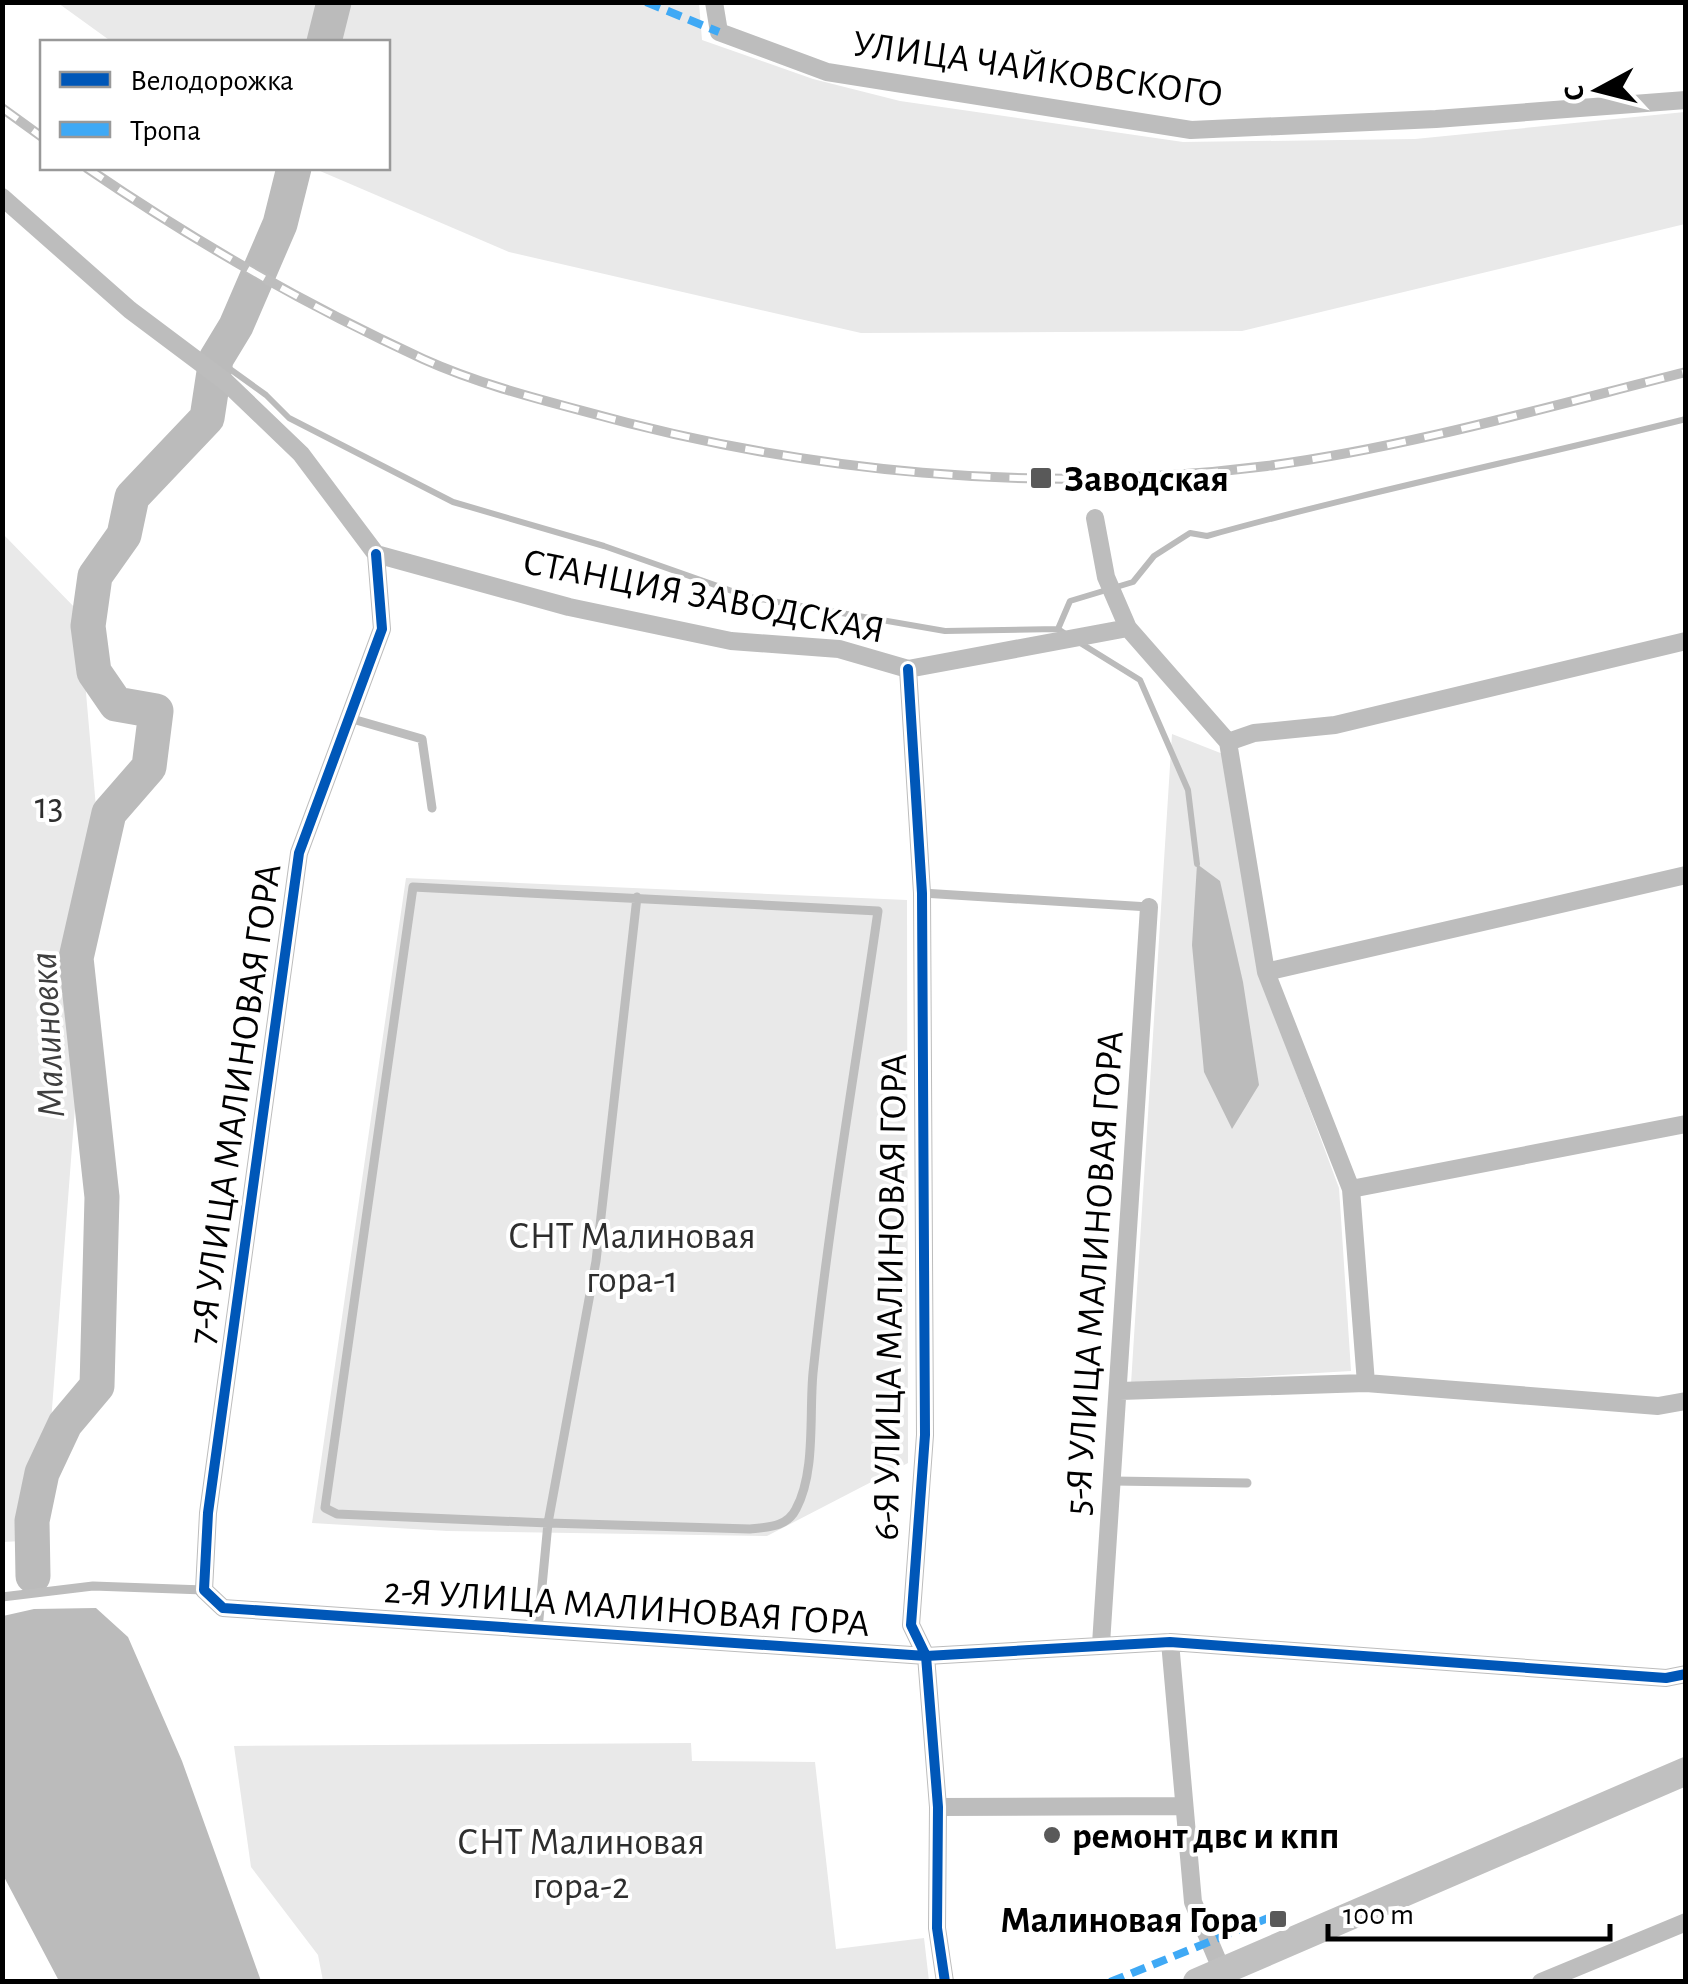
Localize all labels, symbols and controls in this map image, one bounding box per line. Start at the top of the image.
street label: УЛИЦА ЧАЙКОВСКОГО [850,23,1225,115]
legend [40,40,390,170]
north arrow [1548,40,1648,140]
text: Велодорожка [130,66,294,96]
text: С [1560,83,1590,102]
text: Тропа [130,116,201,146]
place label: Заводская [1064,461,1229,499]
marker: Заводская [1028,465,1054,491]
street label: СТАНЦИЯ ЗАВОДСКАЯ [520,543,888,651]
park label: 13 [35,788,63,826]
street label: 7-Я УЛИЦА МАЛИНОВАЯ ГОРА [183,861,289,1347]
water label: Малиновка [24,951,72,1119]
street label: 5-Я УЛИЦА МАЛИНОВАЯ ГОРА [1059,1030,1131,1517]
street label: 6-Я УЛИЦА МАЛИНОВАЯ ГОРА [868,1053,914,1541]
park label: СНТ Малиновая гора-1 [508,1218,756,1300]
street label: 2-Я УЛИЦА МАЛИНОВАЯ ГОРА [383,1572,871,1644]
place label: ремонт двс и кпп [1072,1818,1339,1856]
park label: СНТ Малиновая гора-2 [457,1824,705,1906]
marker: ремонт двс и кпп [1041,1824,1063,1846]
scale bar [1328,1879,1610,1941]
text: 100 m [1343,1900,1414,1930]
place label: Малиновая Гора [1000,1902,1258,1940]
marker: Малиновая Гора [1267,1908,1289,1930]

